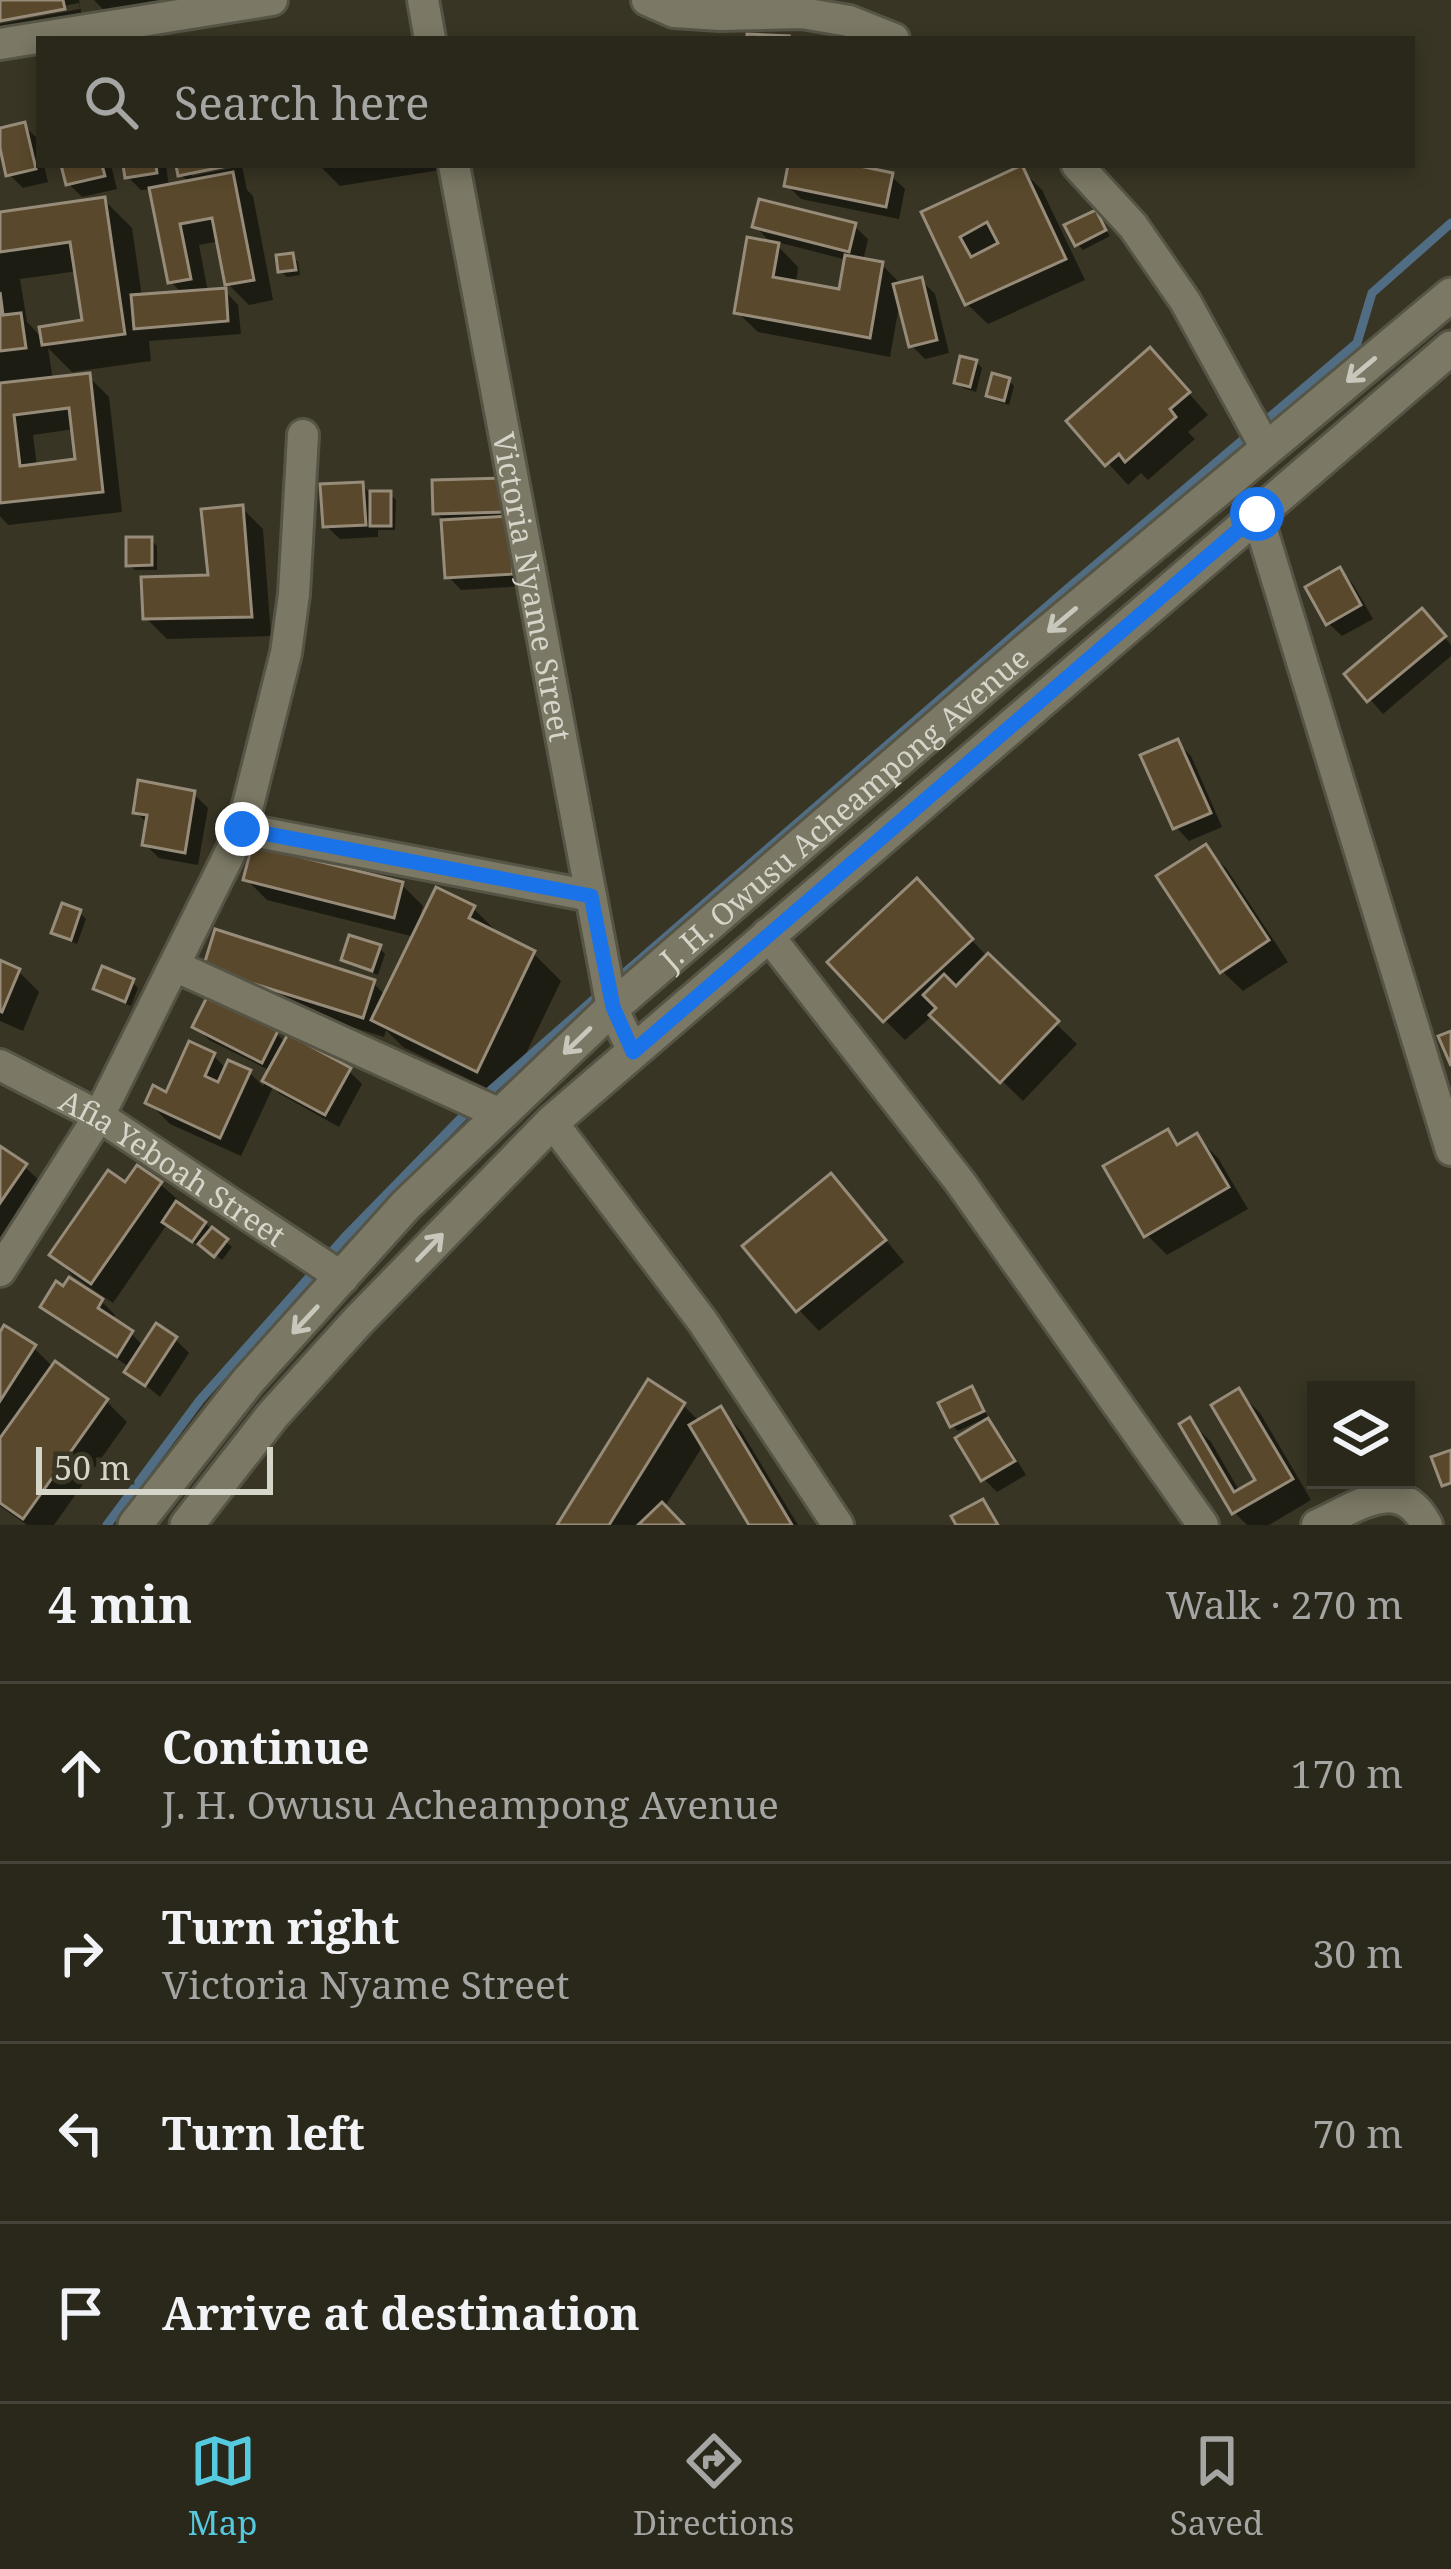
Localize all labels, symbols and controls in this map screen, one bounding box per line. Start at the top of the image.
search box [36,36,1415,168]
icon: search [78,69,144,135]
text: Search here [174,72,429,133]
one-way arrow [1346,356,1377,384]
street label: Victoria Nyame Street [484,429,582,745]
route start [1230,487,1284,541]
one-way arrow [1047,606,1078,634]
street label: J. H. Owusu Acheampong Avenue [650,637,1037,979]
route end [215,802,269,856]
one-way arrow [563,1027,593,1055]
street label: Afia Yeboah Street [53,1079,294,1255]
one-way arrow [415,1233,443,1262]
one-way arrow [292,1304,319,1334]
map controls [1307,1381,1415,1489]
button: layers [1307,1381,1415,1489]
scale bar [36,1441,273,1494]
text: 50 m [54,1445,131,1490]
text: 4 min [48,1568,192,1638]
text: Walk · 270 m [1166,1577,1403,1630]
text: Continue [162,1716,370,1777]
icon: ahead [48,1740,114,1806]
text: 170 m [1291,1746,1403,1799]
text: J. H. Owusu Acheampong Avenue [162,1777,779,1830]
text: Turn right [162,1896,399,1957]
icon: right [48,1920,114,1986]
text: 30 m [1312,1926,1403,1979]
text: Victoria Nyame Street [162,1957,570,2010]
icon: left [48,2100,114,2166]
text: Turn left [162,2102,365,2163]
text: 70 m [1312,2106,1403,2159]
icon: arrive [48,2280,114,2346]
text: Arrive at destination [162,2282,640,2343]
tab: Map [188,2428,258,2545]
tab: Directions [633,2428,794,2545]
tab: Saved [1170,2428,1263,2545]

